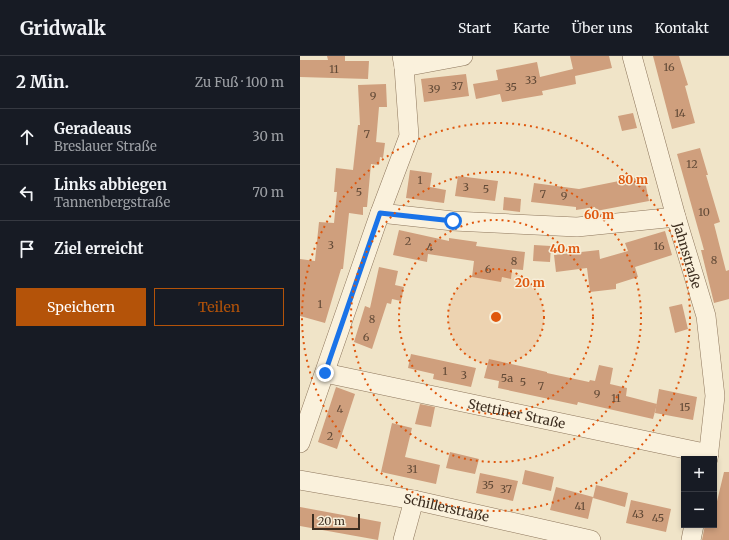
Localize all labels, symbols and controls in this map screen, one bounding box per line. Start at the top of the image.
text: Gridwalk [20,16,106,40]
text: Start [458,19,491,37]
text: Karte [513,19,550,37]
text: Über uns [572,19,633,37]
text: Kontakt [655,19,709,37]
house number: 16 [663,60,675,74]
house number: 11 [329,62,339,76]
text: 2 Min. [16,71,69,93]
house number: 33 [525,73,537,87]
text: Zu Fuß · 100 m [195,74,284,91]
house number: 37 [451,79,463,93]
house number: 35 [505,80,517,94]
house number: 39 [428,82,441,96]
house number: 9 [370,89,377,103]
house number: 14 [674,106,686,120]
text: Geradeaus [54,119,131,138]
icon: ahead [16,126,38,148]
house number: 7 [364,127,370,141]
text: 30 m [252,128,284,145]
text: Breslauer Straße [54,138,157,155]
house number: 12 [686,157,698,171]
text: 80 m [618,172,648,187]
house number: 1 [418,173,423,187]
text: Links abbiegen [54,175,167,194]
house number: 3 [463,180,469,194]
icon: left [16,182,38,204]
house number: 5 [483,182,489,196]
text: 70 m [253,184,284,201]
house number: 5 [356,185,362,199]
house number: 7 [540,187,546,201]
house number: 9 [561,189,568,203]
text: Tannenbergstraße [54,194,170,211]
house number: 10 [698,205,710,219]
text: 60 m [584,207,614,222]
route start [444,212,462,230]
street label: Jahnstraße [669,219,706,291]
house number: 2 [405,234,411,248]
icon: arrive [16,238,38,260]
house number: 3 [328,238,334,252]
text: Ziel erreicht [54,239,144,258]
house number: 16 [653,239,665,253]
house number: 4 [427,240,434,254]
text: 40 m [550,241,580,256]
house number: 8 [711,253,718,267]
house number: 8 [511,254,518,268]
house number: 6 [485,262,492,276]
text: 20 m [515,275,545,290]
button: Speichern [16,288,146,326]
button: Teilen [154,288,284,326]
house number: 1 [318,297,323,311]
centre of rings [489,310,503,324]
house number: 8 [369,312,376,326]
house number: 6 [363,330,370,344]
route end [316,364,334,382]
house number: 1 [443,364,448,378]
house number: 3 [461,368,467,382]
house number: 5a [501,371,513,385]
house number: 5 [520,375,526,389]
house number: 7 [538,379,544,393]
house number: 9 [594,387,601,401]
house number: 11 [611,391,621,405]
street label: Stettiner Straße [467,395,567,432]
house number: 15 [679,400,691,414]
house number: 4 [337,402,344,416]
house number: 2 [327,429,333,443]
map controls [681,456,717,528]
button: + [681,456,717,492]
house number: 31 [407,462,417,476]
house number: 35 [482,478,494,492]
house number: 37 [500,482,512,496]
street label: Schillerstraße [402,490,491,525]
button: − [681,492,717,528]
house number: 41 [575,499,585,513]
house number: 43 [632,507,644,521]
house number: 45 [652,511,664,525]
scale bar [312,512,360,531]
text: 20 m [318,514,345,528]

